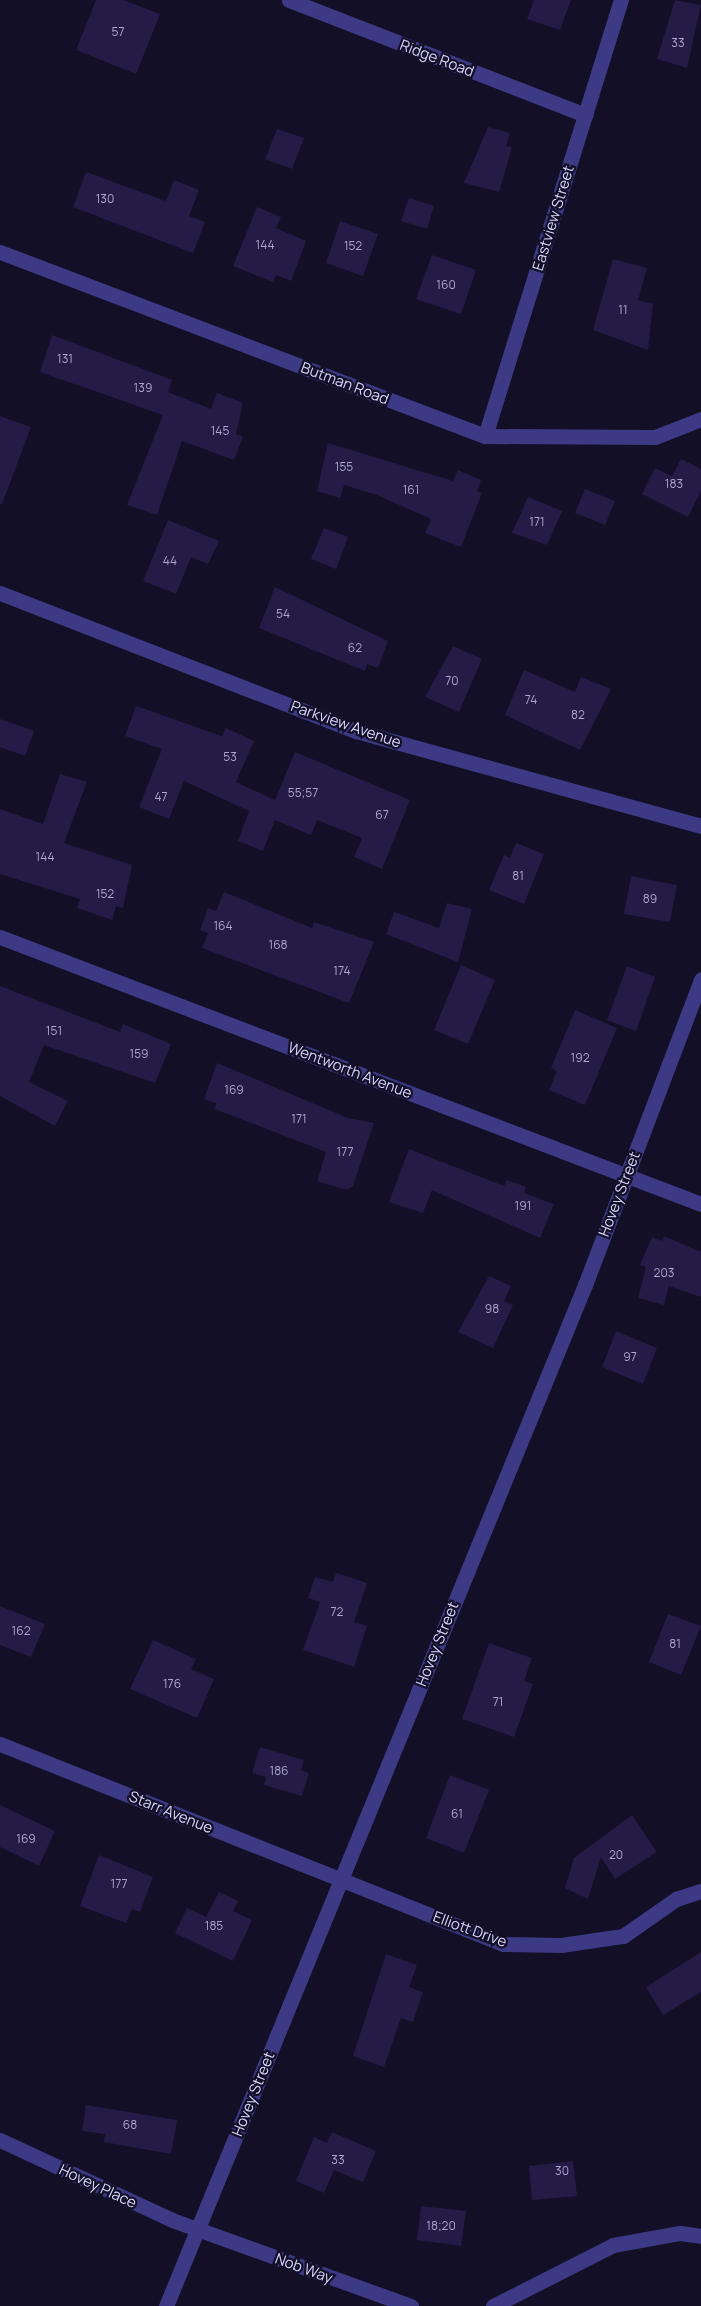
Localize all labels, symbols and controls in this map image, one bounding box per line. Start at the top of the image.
house number: 57 [112,25,124,39]
street label: Ridge Road [397,36,477,80]
house number: 33 [671,36,685,50]
street label: Eastview Street [528,163,578,273]
house number: 130 [96,192,114,206]
house number: 144 [256,238,274,252]
house number: 152 [344,239,362,253]
house number: 160 [436,278,456,292]
house number: 11 [618,303,628,317]
house number: 131 [57,352,73,366]
street label: Butman Road [299,358,391,408]
house number: 139 [134,381,152,395]
house number: 145 [211,424,229,438]
house number: 155 [335,460,353,474]
house number: 183 [665,477,683,491]
house number: 161 [403,483,419,497]
house number: 171 [529,515,545,529]
house number: 44 [163,554,177,568]
house number: 54 [276,607,290,621]
house number: 62 [348,641,362,655]
house number: 70 [445,674,459,688]
house number: 74 [525,693,537,707]
street label: Parkview Avenue [289,697,403,751]
house number: 82 [571,708,585,722]
house number: 53 [223,750,237,764]
house number: 55;57 [288,786,318,800]
house number: 47 [154,790,168,804]
house number: 67 [375,808,389,822]
house number: 144 [36,850,54,864]
house number: 81 [512,869,524,883]
house number: 152 [96,887,114,901]
house number: 89 [643,892,657,906]
house number: 164 [213,919,233,933]
house number: 168 [268,938,288,952]
house number: 174 [333,964,351,978]
house number: 151 [46,1024,62,1038]
street label: Wentworth Avenue [285,1038,415,1102]
house number: 159 [129,1047,149,1061]
house number: 192 [571,1051,589,1065]
house number: 169 [224,1083,244,1097]
house number: 171 [291,1112,307,1126]
house number: 177 [336,1145,354,1159]
street label: Hovey Street [595,1149,643,1239]
house number: 191 [515,1199,531,1213]
house number: 203 [654,1266,674,1280]
house number: 98 [485,1302,499,1316]
house number: 97 [623,1350,637,1364]
street label: Hovey Street [412,1599,462,1689]
house number: 72 [331,1605,343,1619]
house number: 162 [12,1624,30,1638]
house number: 81 [669,1637,681,1651]
house number: 176 [163,1677,181,1691]
house number: 71 [493,1695,503,1709]
house number: 186 [269,1764,289,1778]
street label: Starr Avenue [126,1787,216,1837]
house number: 61 [451,1807,463,1821]
house number: 169 [16,1832,36,1846]
house number: 20 [609,1848,623,1862]
house number: 177 [110,1877,128,1891]
street label: Elliott Drive [431,1907,509,1951]
house number: 185 [205,1919,223,1933]
street label: Hovey Street [228,2049,278,2139]
house number: 68 [123,2118,137,2132]
house number: 33 [331,2153,345,2167]
street label: Hovey Place [56,2160,140,2212]
house number: 30 [555,2164,569,2178]
house number: 18;20 [426,2219,456,2233]
street label: Nob Way [273,2249,335,2287]

